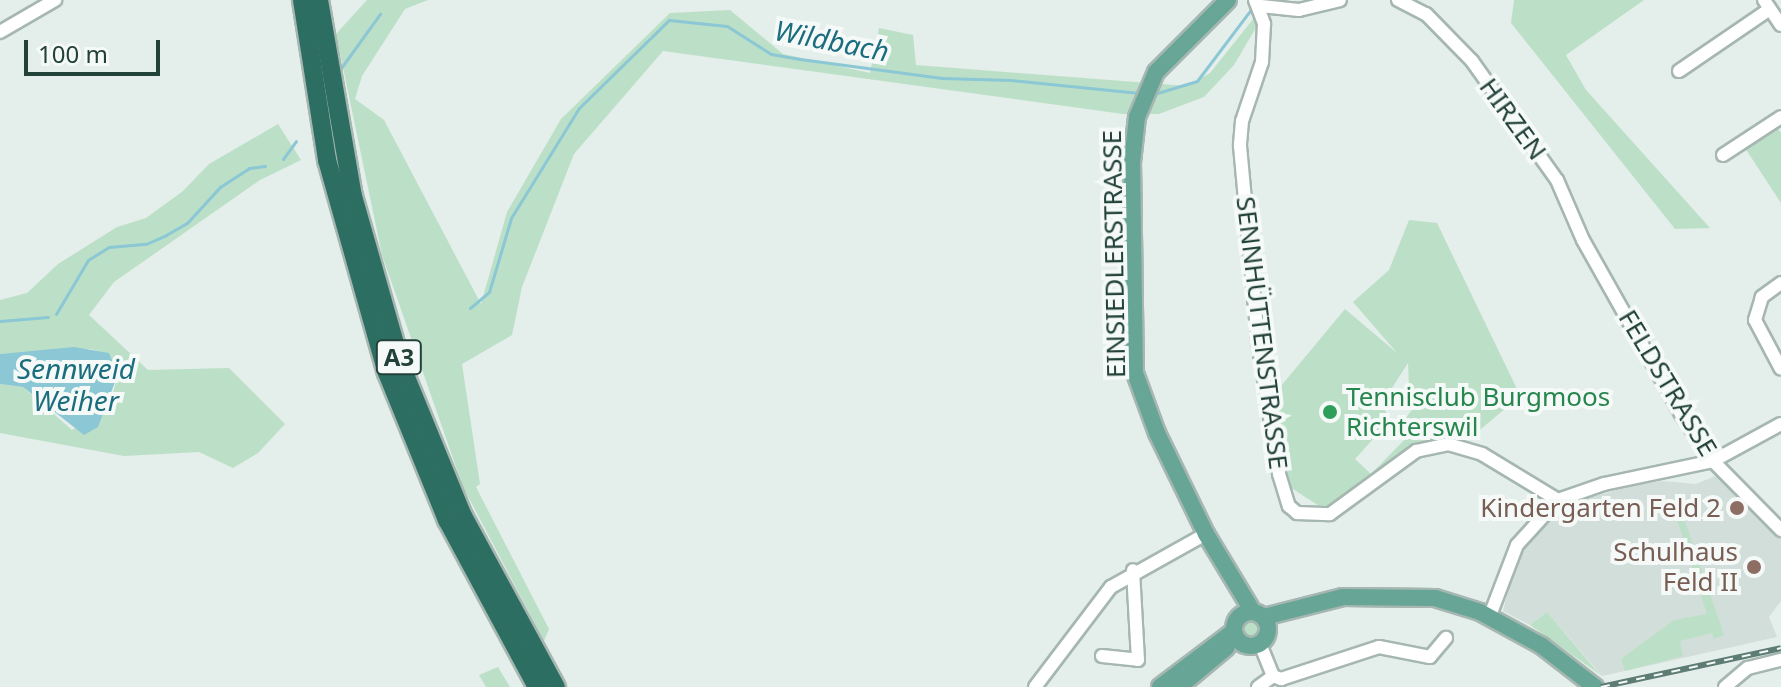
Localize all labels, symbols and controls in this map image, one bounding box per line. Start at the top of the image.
water label: Wildbach [772,12,892,68]
scale bar [28,24,164,74]
text: 100 m [38,37,108,70]
street label: HIRZEN [1473,72,1553,166]
street label: EINSIEDLERSTRASSE [1096,130,1132,378]
street label: SENNHÜTTENSTRASSE [1230,195,1294,471]
street label: FELDSTRASSE [1612,304,1724,462]
road number: A3 [375,337,423,377]
water label: Sennweid Weiher [17,351,135,417]
place label: Tennisclub Burgmoos Richterswil [1346,381,1610,442]
marker: Tennisclub Burgmoos Richterswil [1321,403,1339,421]
place label: Kindergarten Feld 2 [1480,492,1721,524]
marker: Kindergarten Feld 2 [1728,499,1746,517]
place label: Schulhaus Feld II [1613,536,1738,598]
marker: Schulhaus Feld II [1745,558,1763,576]

